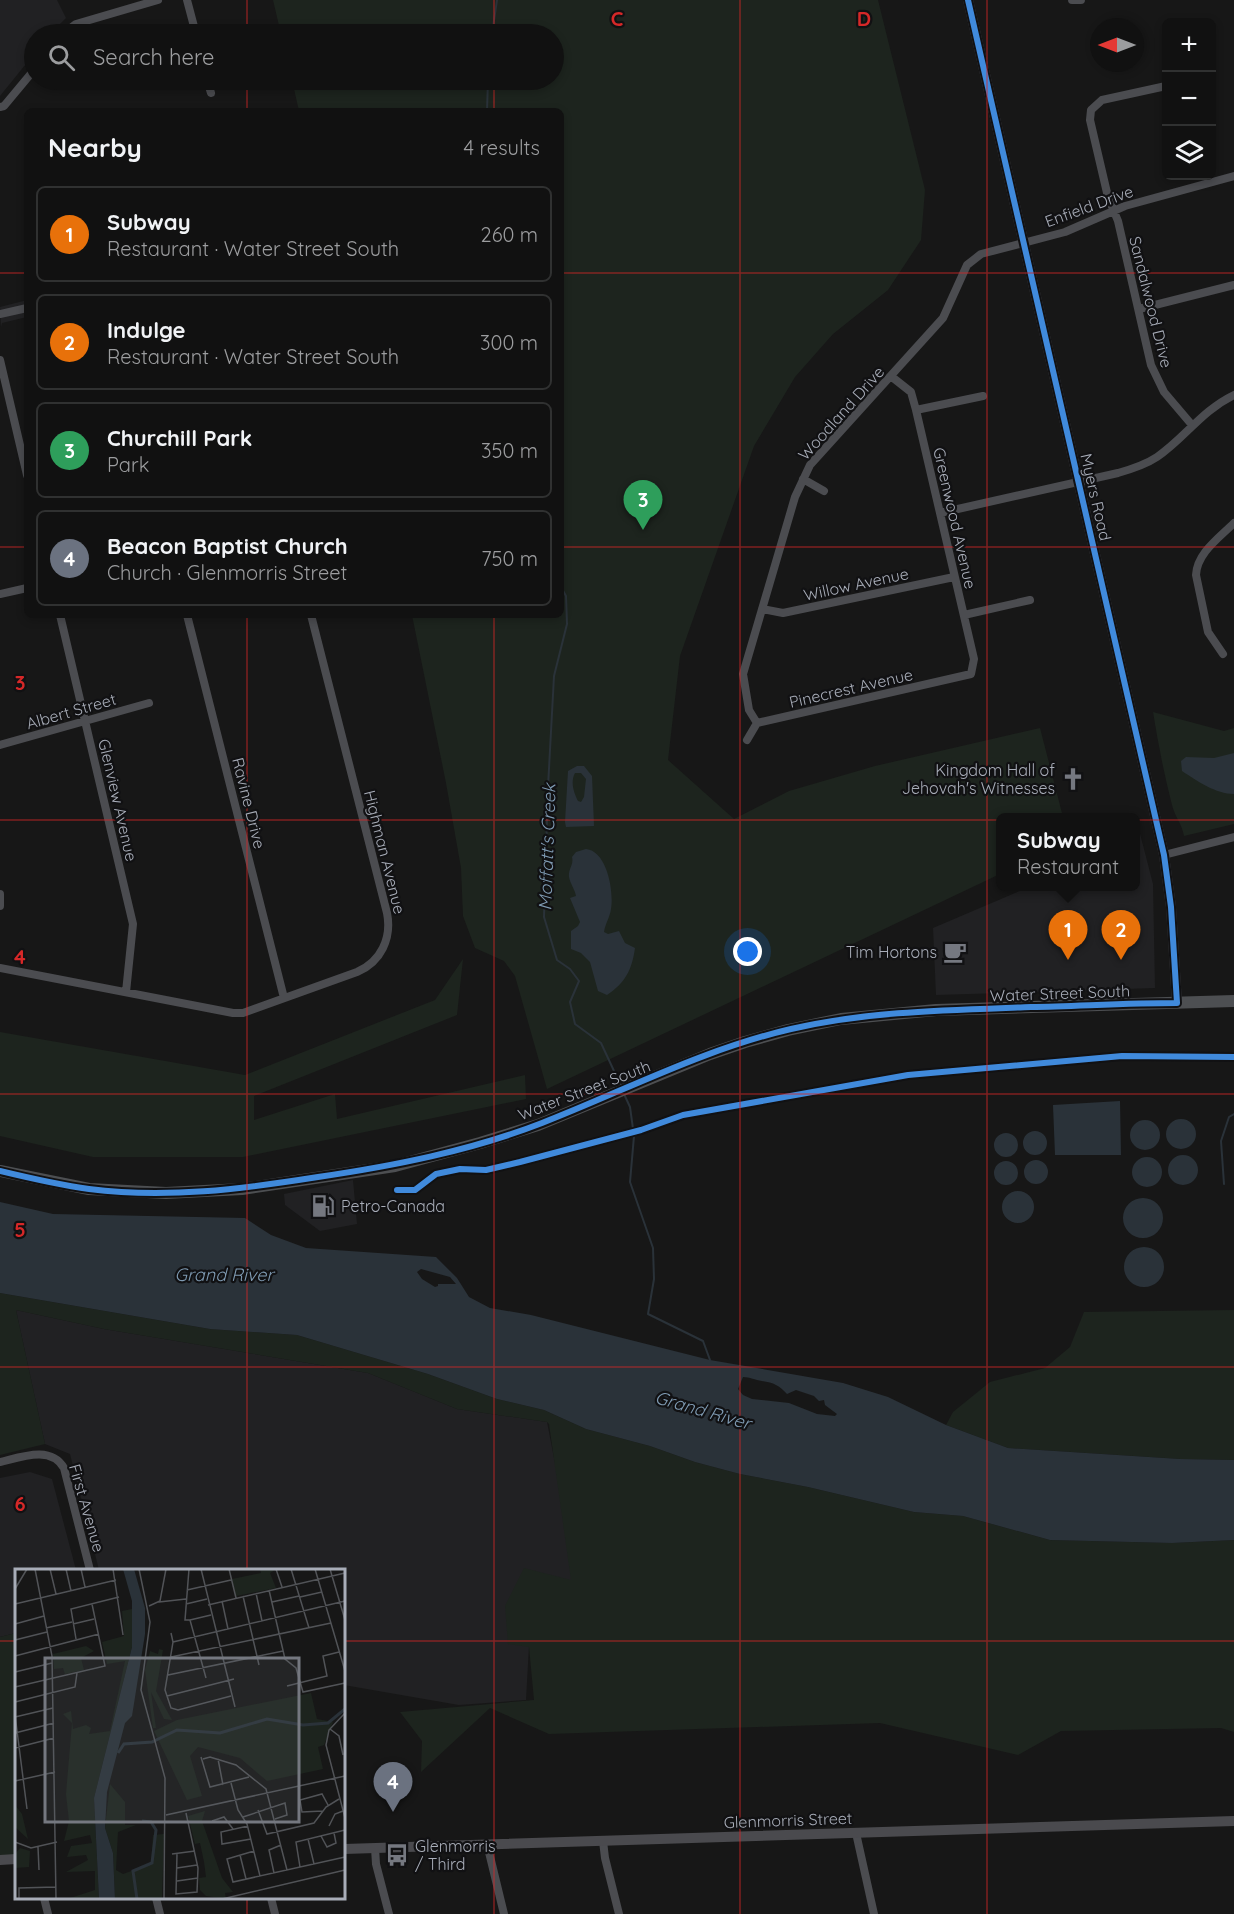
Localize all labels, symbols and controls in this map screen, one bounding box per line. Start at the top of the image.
text: C [611,6,624,31]
text: D [857,6,871,31]
north arrow [1090,18,1144,72]
map controls [1162,18,1216,180]
button: + [1162,18,1216,72]
search box [24,24,564,90]
icon: search [45,41,78,74]
text: Search here [93,43,214,71]
button: − [1162,72,1216,126]
button: layers [1162,126,1216,180]
text: Nearby [48,131,142,164]
text: 4 results [464,135,540,160]
street label: Enfield Drive [1042,181,1136,231]
text: Subway [107,208,191,236]
text: 1 [66,222,73,247]
text: 260 m [481,222,538,247]
street label: Sandalwood Drive [1125,234,1177,370]
text: Restaurant · Water Street South [107,236,399,261]
text: Indulge [107,316,186,344]
text: 2 [64,330,75,355]
text: 300 m [480,330,538,355]
text: Restaurant · Water Street South [107,344,399,369]
street label: Woodland Drive [794,362,888,464]
text: Churchill Park [107,424,252,452]
text: 3 [64,438,75,463]
text: 350 m [481,438,538,463]
street label: Greenwood Avenue [929,445,981,591]
street label: Myers Road [1076,451,1116,543]
text: Park [107,452,149,477]
pin: 3 [624,480,662,530]
text: Beacon Baptist Church [107,532,348,560]
text: 4 [64,546,75,571]
text: 750 m [481,546,538,571]
text: Church · Glenmorris Street [107,560,347,585]
street label: Willow Avenue [802,563,910,605]
street label: Pinecrest Avenue [787,664,915,712]
text: 3 [15,670,25,695]
street label: Albert Street [24,689,118,733]
street label: Glenview Avenue [94,737,142,863]
street label: Ravine Drive [228,755,270,851]
place label: Kingdom Hall of Jehovah's Witnesses [902,760,1055,798]
church icon: Kingdom Hall of Jehovah's Witnesses [1060,766,1086,792]
water label: Moffatt's Creek [533,782,561,911]
street label: Highman Avenue [360,788,410,916]
popup [996,813,1140,891]
text: Subway [1017,826,1101,854]
text: Restaurant [1017,854,1119,879]
pin: 1 [1048,910,1088,960]
pin: 2 [1102,910,1140,960]
your location [733,937,762,966]
cafe icon: Tim Hortons [942,939,968,965]
place label: Tim Hortons [846,942,937,962]
text: 4 [14,944,26,969]
street label: Water Street South [990,981,1130,1005]
street label: Water Street South [515,1056,653,1124]
fuel station icon: Petro-Canada [310,1193,336,1219]
place label: Petro-Canada [341,1196,445,1216]
text: 5 [14,1217,26,1242]
water label: Grand River [175,1263,275,1286]
water label: Grand River [652,1385,756,1435]
street label: First Avenue [65,1462,109,1554]
text: 6 [14,1491,26,1516]
inset map [15,1569,345,1899]
pin: 4 [374,1762,412,1812]
street label: Glenmorris Street [723,1808,853,1832]
place label: Glenmorris / Third [415,1836,495,1874]
bus stop icon: Glenmorris / Third [384,1842,410,1868]

